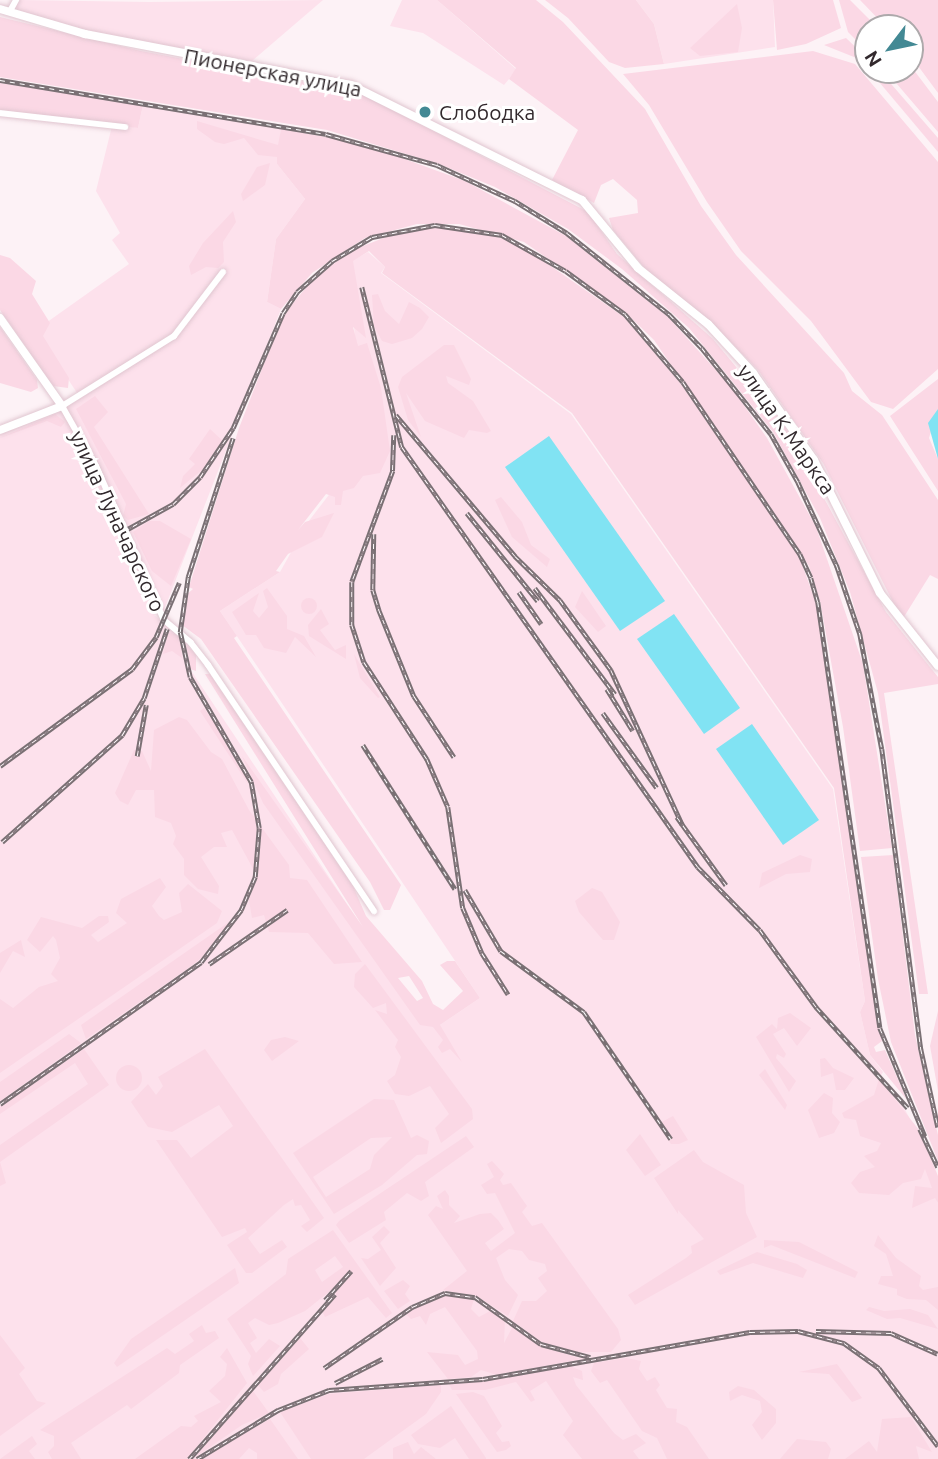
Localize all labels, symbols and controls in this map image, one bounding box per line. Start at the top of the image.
north arrow [854,14,924,84]
street label: Пионерская улица [182,42,364,102]
text: N [860,47,886,71]
place label: Слободка [439,99,535,125]
marker: Слободка [417,104,433,120]
street label: улица К.Маркса [733,359,841,499]
street label: улица Луначарского [65,426,171,616]

